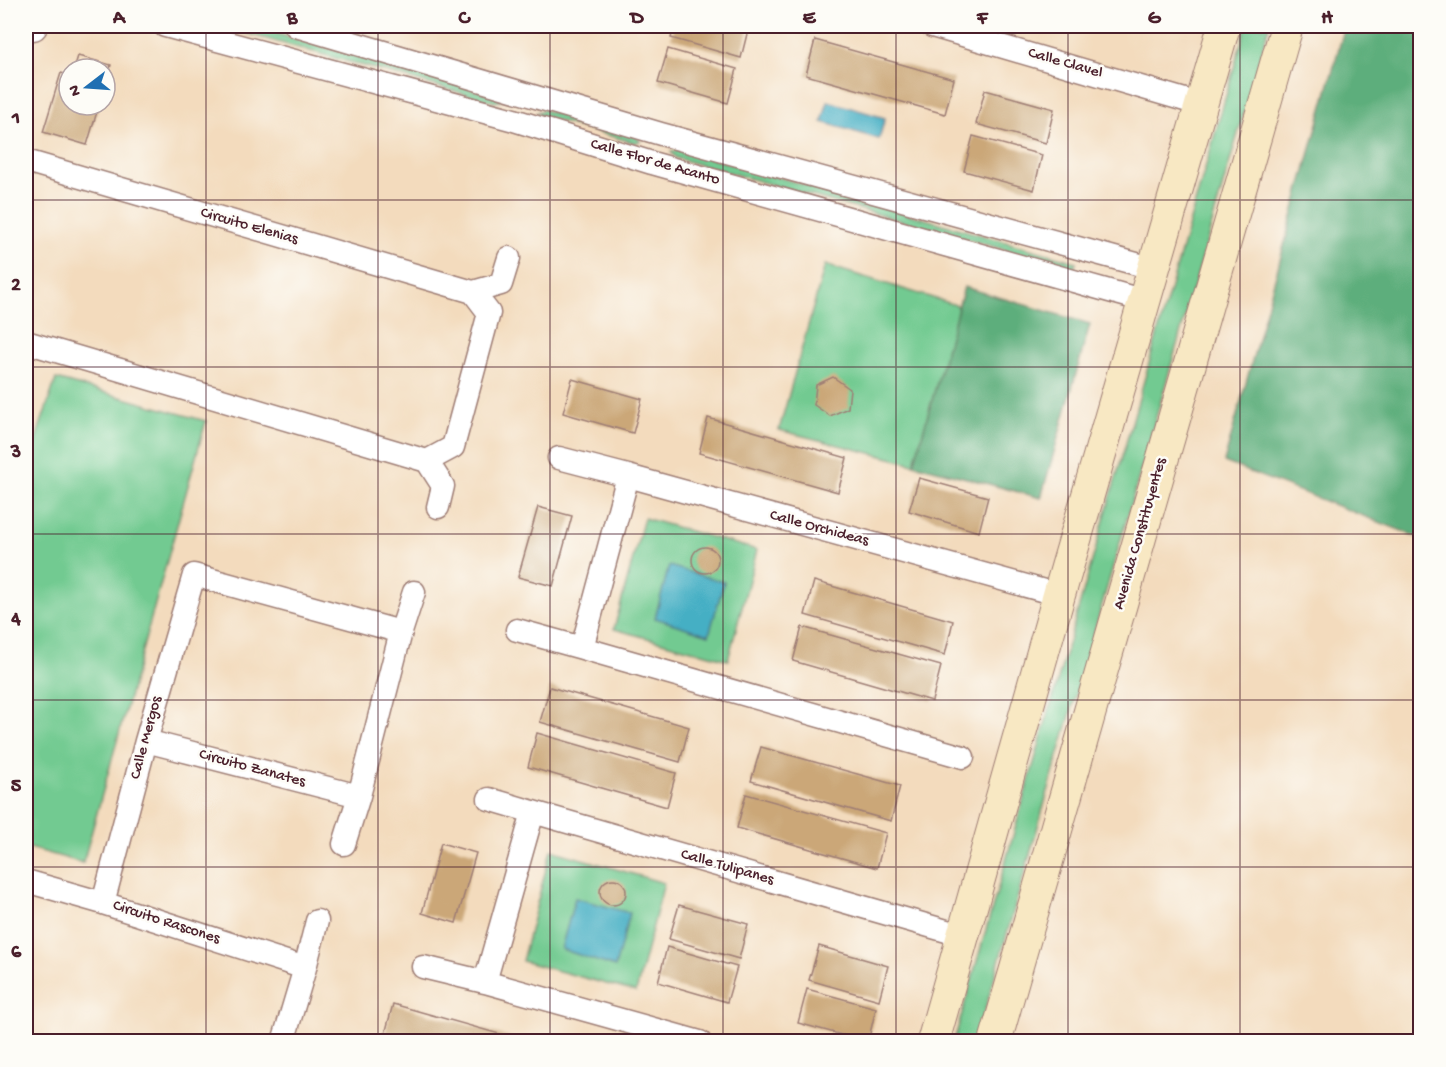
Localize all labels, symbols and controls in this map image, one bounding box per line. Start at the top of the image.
text: A [112,8,127,31]
text: B [286,8,298,31]
text: C [458,8,472,31]
text: D [628,8,644,31]
text: E [803,8,817,31]
text: F [976,8,989,31]
text: G [1148,8,1162,31]
text: H [1321,8,1333,31]
street label: Calle Clavel [1026,44,1104,84]
north arrow [57,57,117,117]
text: N [65,82,87,98]
text: 1 [11,108,20,131]
street label: Calle Flor de Acanto [588,135,722,191]
street label: Circuito Elenias [198,204,301,250]
text: 2 [11,275,21,298]
text: 3 [10,442,21,465]
street label: Avenida Constituyentes [1110,455,1172,612]
street label: Calle Orchideas [767,507,872,552]
text: 4 [10,609,21,632]
street label: Calle Mergos [127,693,167,781]
street label: Circuito Zanates [197,746,308,793]
text: 5 [11,776,22,799]
street label: Calle Tulipanes [678,846,777,891]
street label: Circuito Rascones [110,897,223,950]
text: 6 [11,942,22,965]

